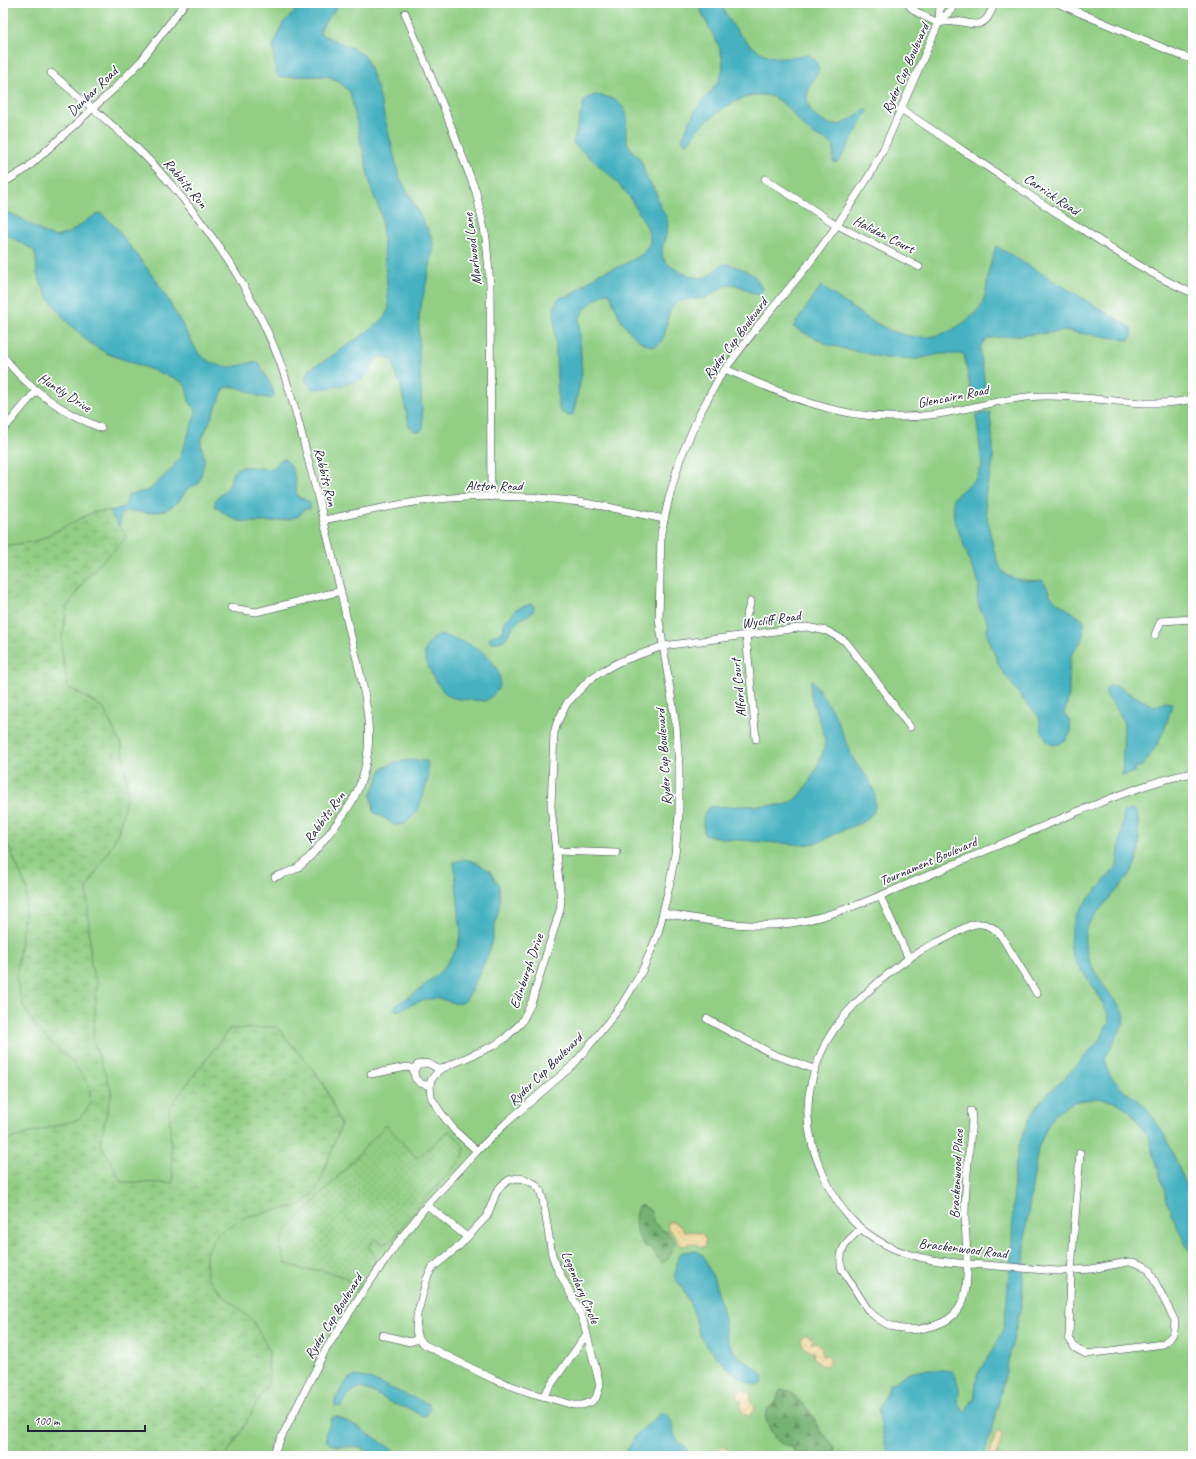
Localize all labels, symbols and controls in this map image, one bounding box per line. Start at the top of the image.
street label: Ryder Cup Boulevard [878,18,934,116]
street label: Dunbar Road [64,61,123,120]
street label: Rabbits Run [160,155,212,212]
street label: Carrick Road [1021,170,1085,220]
street label: Marlwood Lane [459,210,485,286]
street label: Halidan Court [850,212,918,258]
street label: Ryder Cup Boulevard [700,293,773,382]
street label: Huntly Drive [35,369,96,417]
street label: Glencairn Road [916,381,992,412]
street label: Rabbits Run [310,446,341,509]
street label: Alston Road [466,477,525,494]
street label: Wycliff Road [741,607,804,632]
street label: Alford Court [727,655,750,718]
street label: Ryder Cup Boulevard [651,706,675,806]
street label: Rabbits Run [300,788,349,846]
street label: Tournament Boulevard [877,832,982,890]
street label: Edinburgh Drive [506,930,548,1011]
street label: Ryder Cup Boulevard [505,1028,588,1109]
street label: Brackenwood Place [946,1128,967,1219]
street label: Brackenwood Road [918,1235,1011,1263]
street label: Legendary Circle [558,1248,604,1327]
street label: Ryder Cup Boulevard [301,1269,368,1362]
scale bar [28,1407,145,1433]
text: 100 m [34,1413,61,1429]

